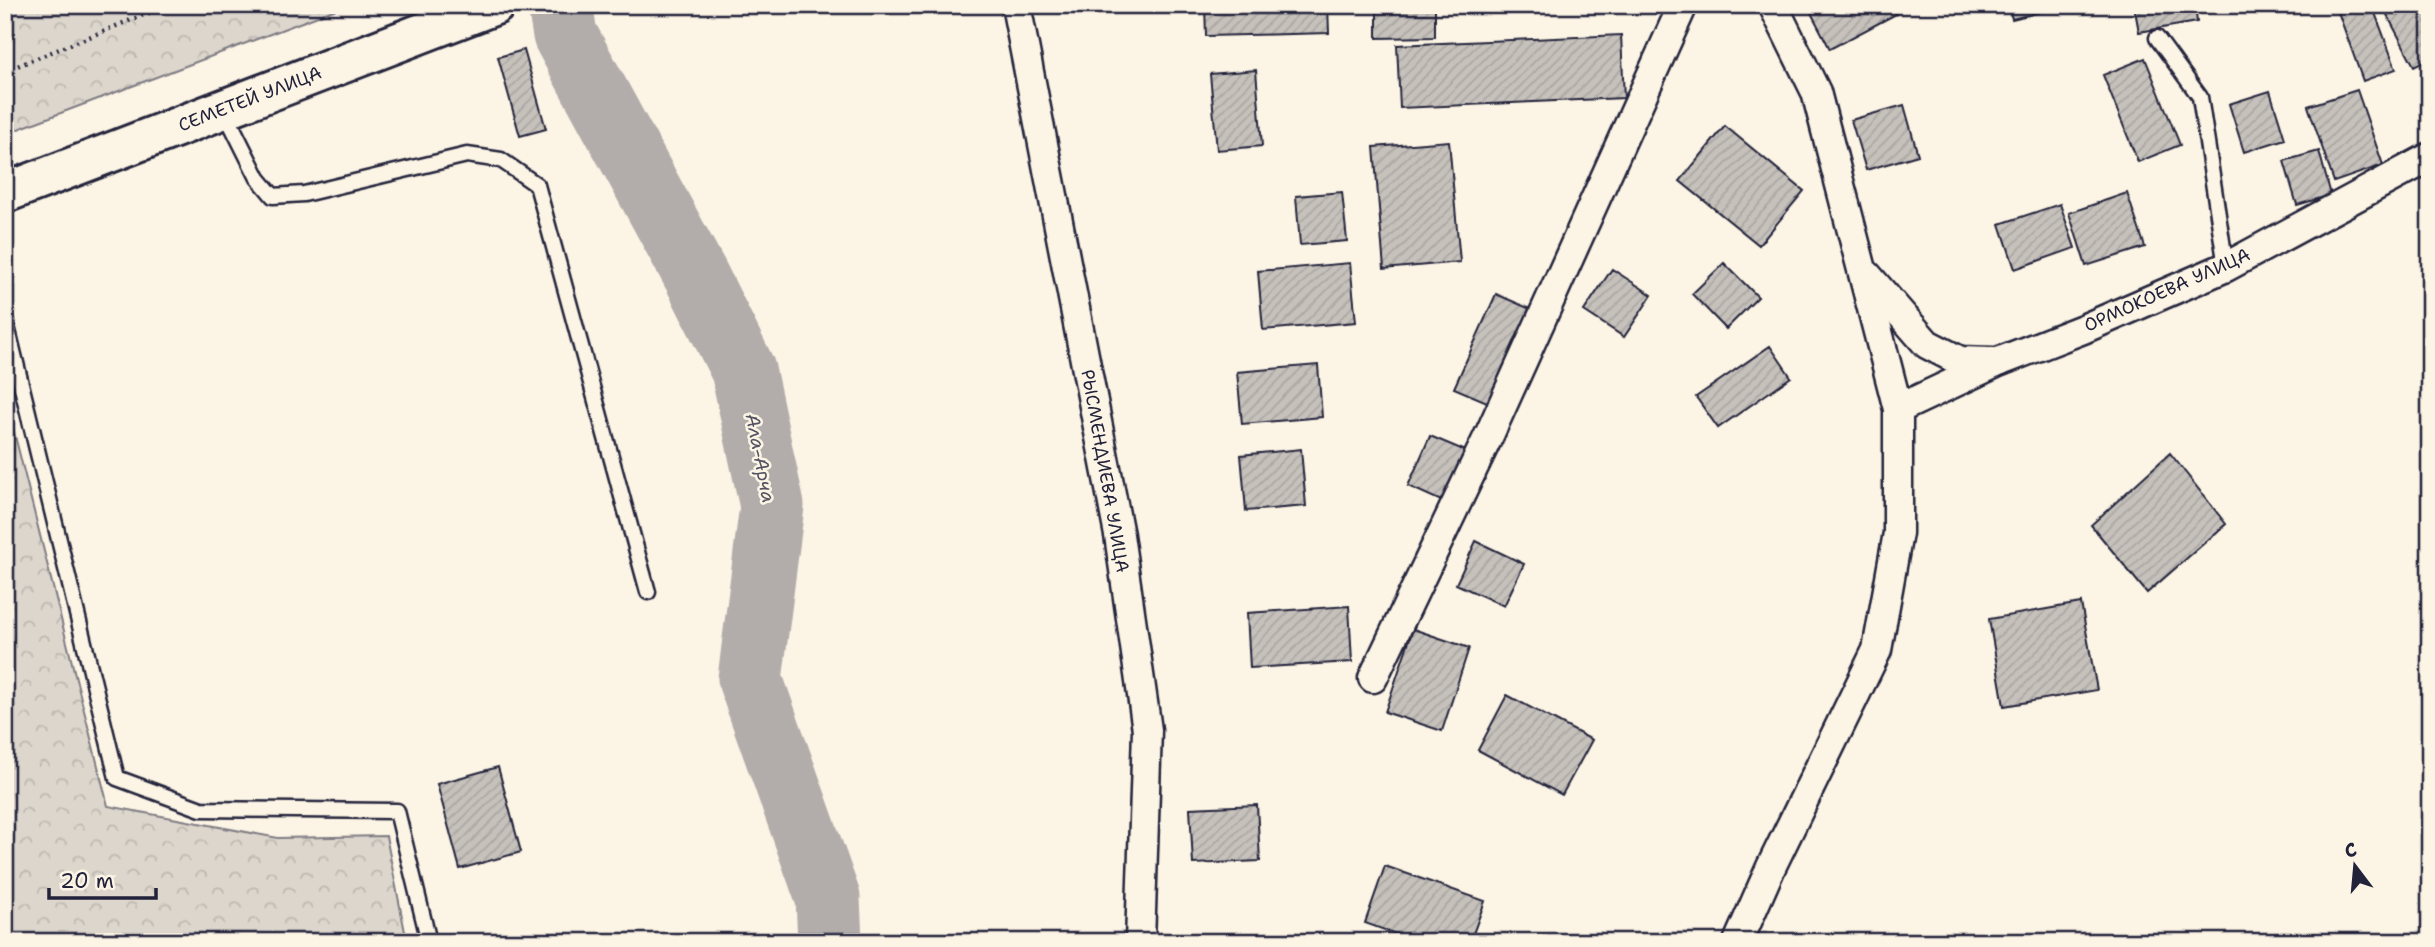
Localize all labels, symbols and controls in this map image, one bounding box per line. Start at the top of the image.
street label: СЕМЕТЕЙ УЛИЦА [175,61,325,137]
street label: ОРМОКОЕВА УЛИЦА [2080,243,2254,337]
street label: РЫСМЕНДИЕВА УЛИЦА [1075,368,1135,574]
water label: Ала-Арча [740,411,781,505]
north arrow [2320,832,2390,902]
text: С [2341,837,2360,864]
scale bar [49,856,156,900]
text: 20 m [60,867,114,895]

